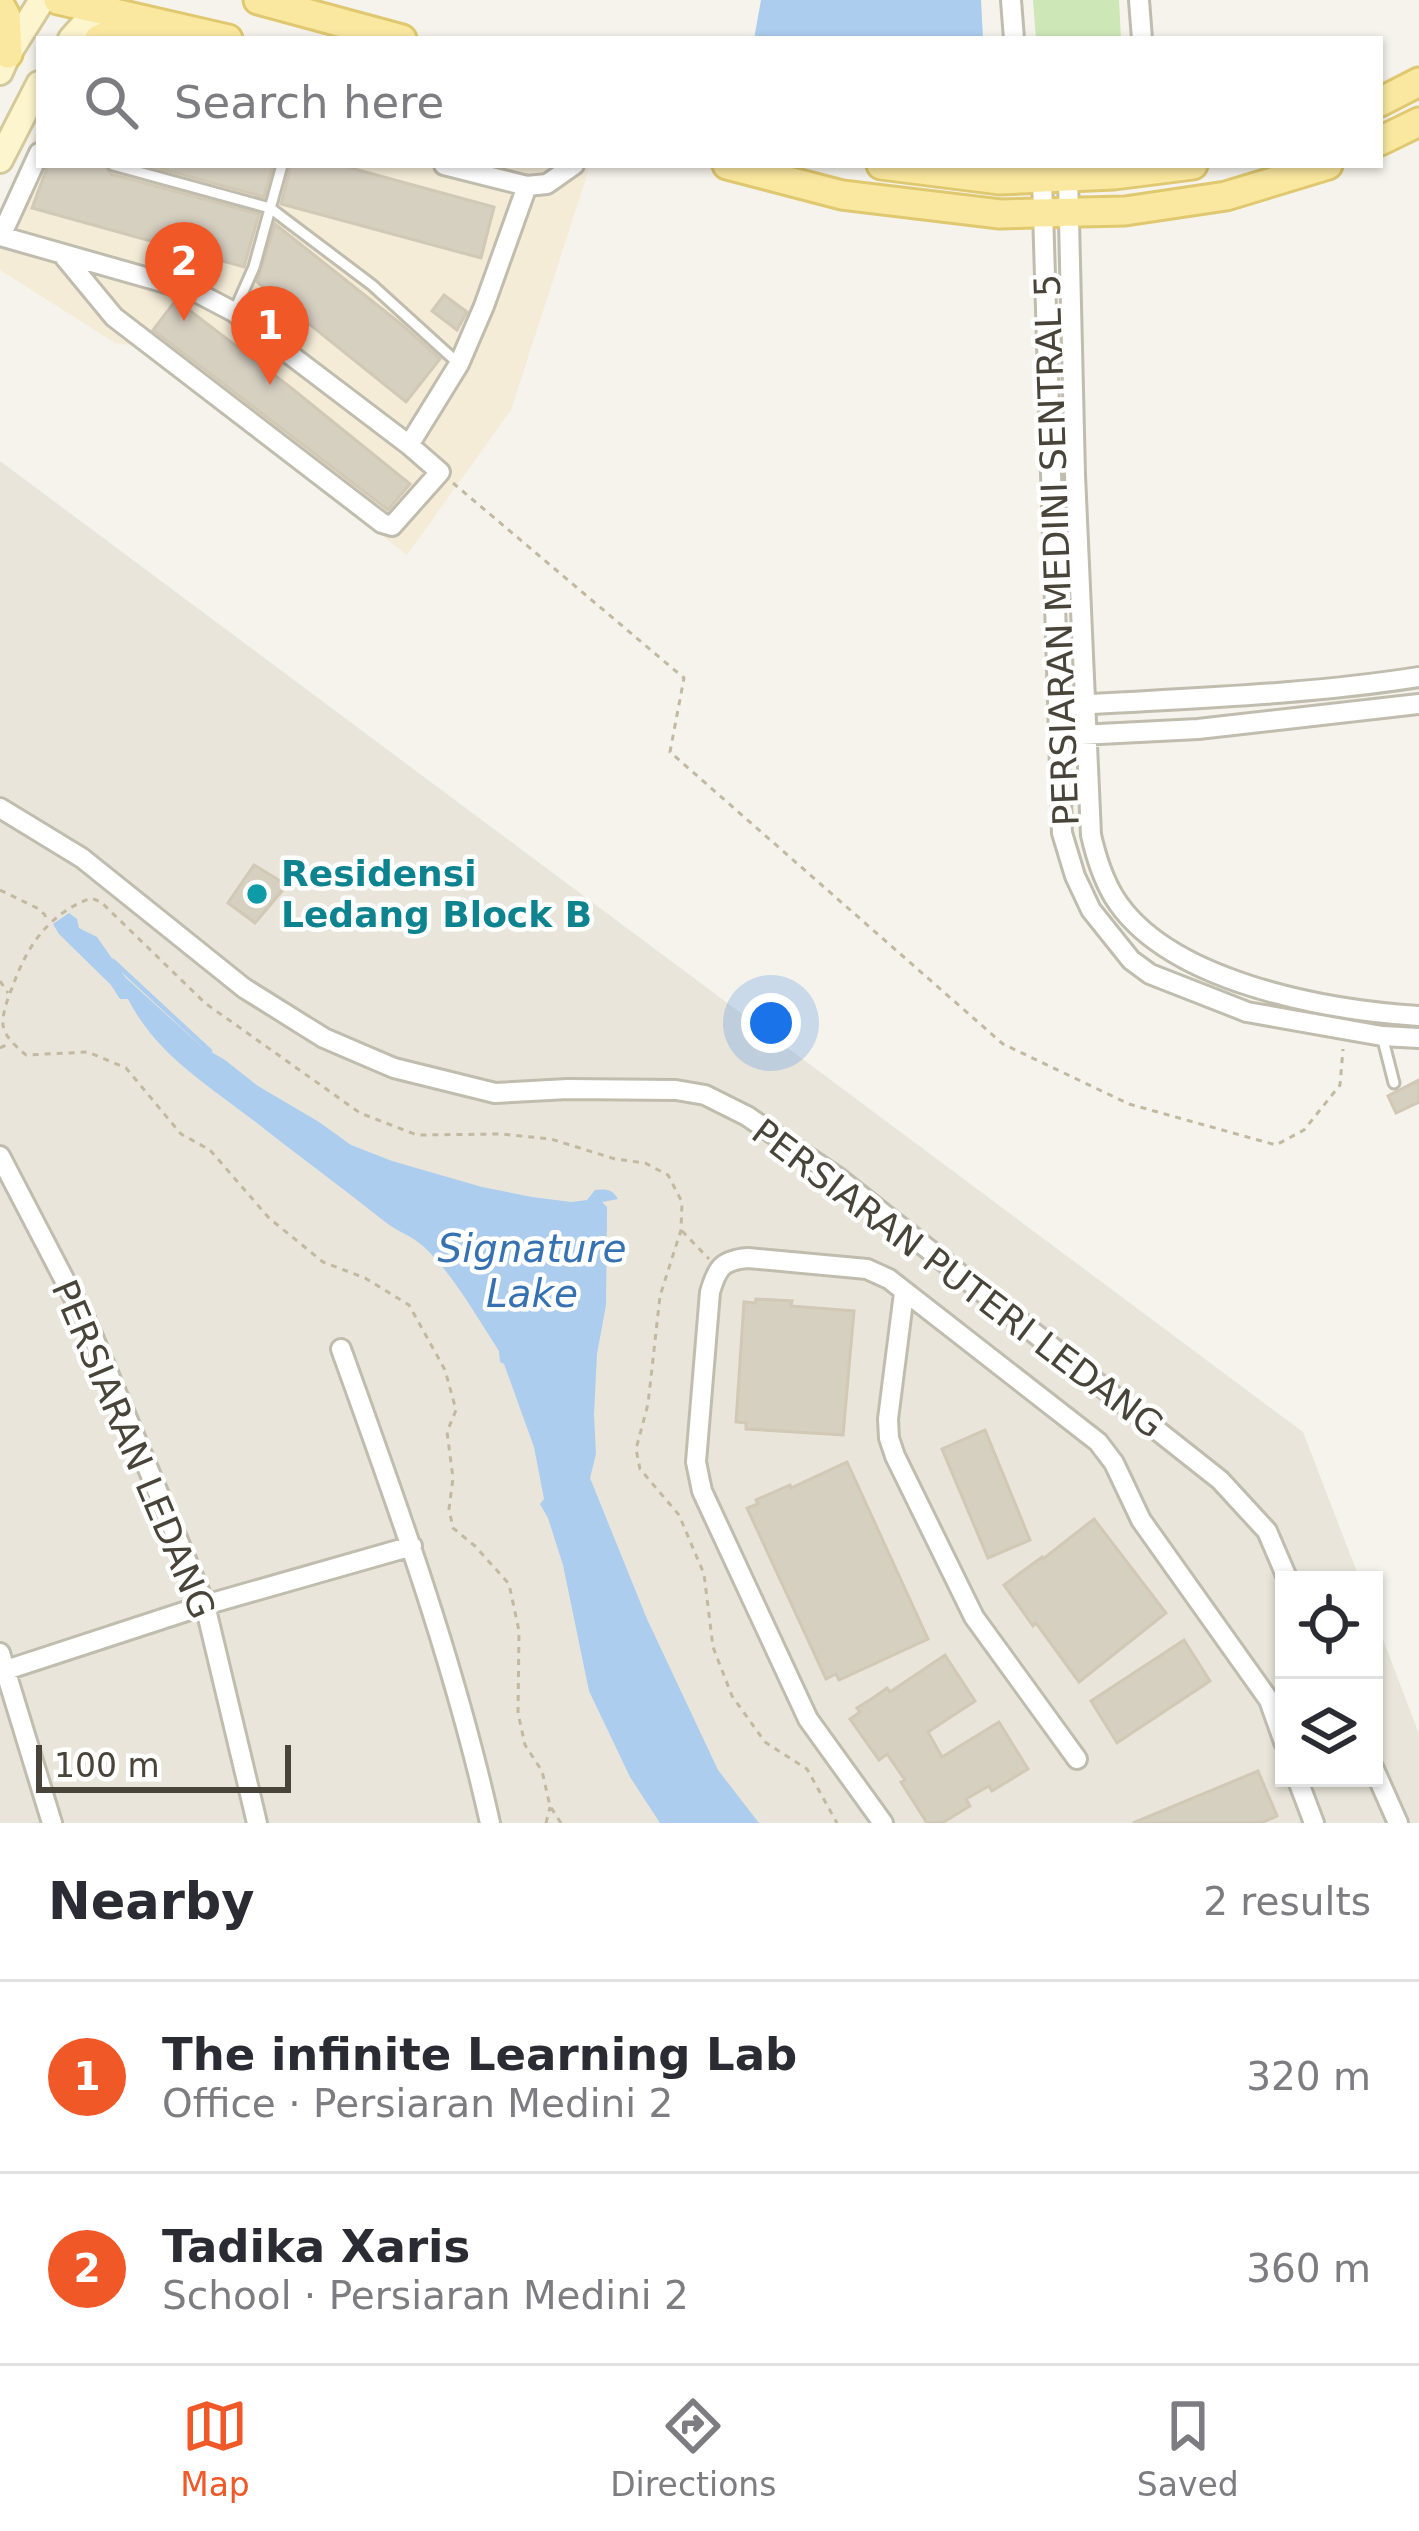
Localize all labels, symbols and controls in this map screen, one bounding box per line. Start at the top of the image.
search box [36,36,1383,168]
icon: search [78,69,144,135]
text: Search here [174,76,444,129]
pin: 2 [145,222,223,321]
street label: PERSIARAN MEDINI SENTRAL 5 [1026,273,1087,827]
pin: 1 [231,286,309,385]
place label: Residensi Ledang Block B [281,853,592,935]
marker: Residensi Ledang Block B [244,881,270,907]
your location [741,993,801,1053]
street label: PERSIARAN PUTERI LEDANG [744,1111,1171,1446]
water label: Signature Lake [437,1226,627,1316]
street label: PERSIARAN LEDANG [44,1274,223,1624]
map controls [1275,1571,1383,1787]
button: locate [1275,1571,1383,1679]
button: layers [1275,1679,1383,1787]
scale bar [36,1739,291,1792]
text: 100 m [54,1746,160,1785]
text: Nearby [48,1872,255,1931]
text: 2 results [1203,1879,1371,1924]
text: The infinite Learning Lab [162,2028,797,2081]
text: 1 [73,2054,101,2099]
text: 320 m [1246,2054,1371,2099]
text: Office · Persiaran Medini 2 [162,2081,673,2126]
text: Tadika Xaris [162,2220,470,2273]
text: 2 [73,2246,101,2291]
text: 360 m [1246,2246,1371,2291]
text: School · Persiaran Medini 2 [162,2273,689,2318]
tab: Map [180,2393,250,2504]
tab: Directions [610,2393,776,2504]
tab: Saved [1137,2393,1239,2504]

